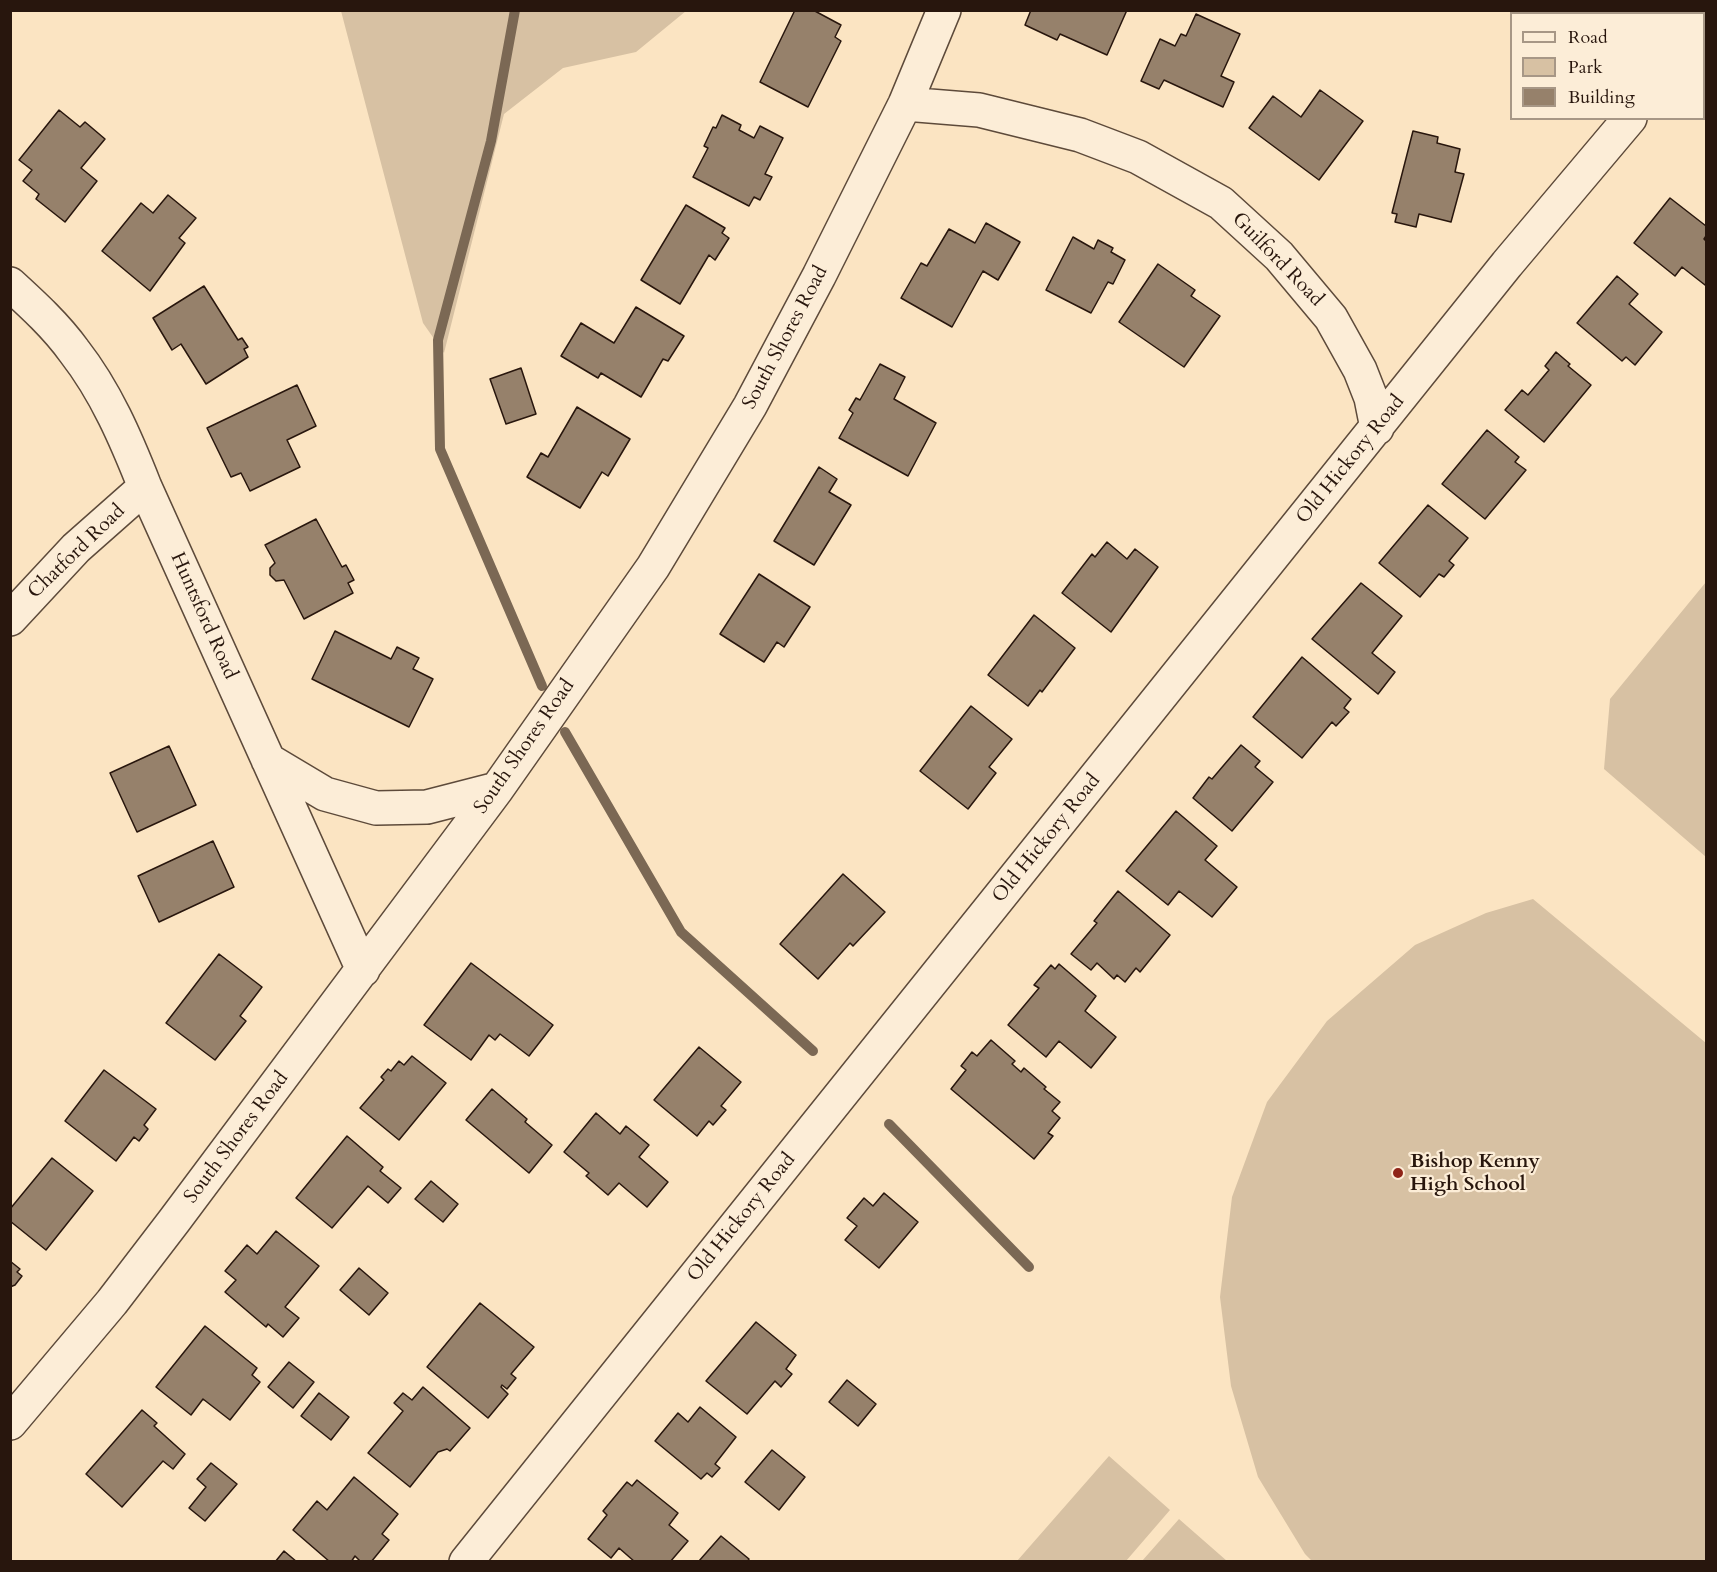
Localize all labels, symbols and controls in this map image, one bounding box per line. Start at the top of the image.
legend [1510,12,1705,120]
text: Road [1568,25,1608,50]
text: Park [1568,55,1603,80]
text: Building [1568,85,1635,110]
street label: Guilford Road [1226,208,1328,312]
street label: South Shores Road [738,262,834,414]
street label: Old Hickory Road [1292,391,1410,529]
street label: Chatford Road [24,500,130,604]
street label: Huntsford Road [164,549,242,683]
street label: South Shores Road [470,675,580,819]
street label: Old Hickory Road [988,770,1106,908]
street label: South Shores Road [180,1067,294,1209]
street label: Old Hickory Road [683,1149,801,1287]
place label: Bishop Kenny High School [1410,1150,1540,1197]
marker: Bishop Kenny High School [1391,1166,1405,1180]

